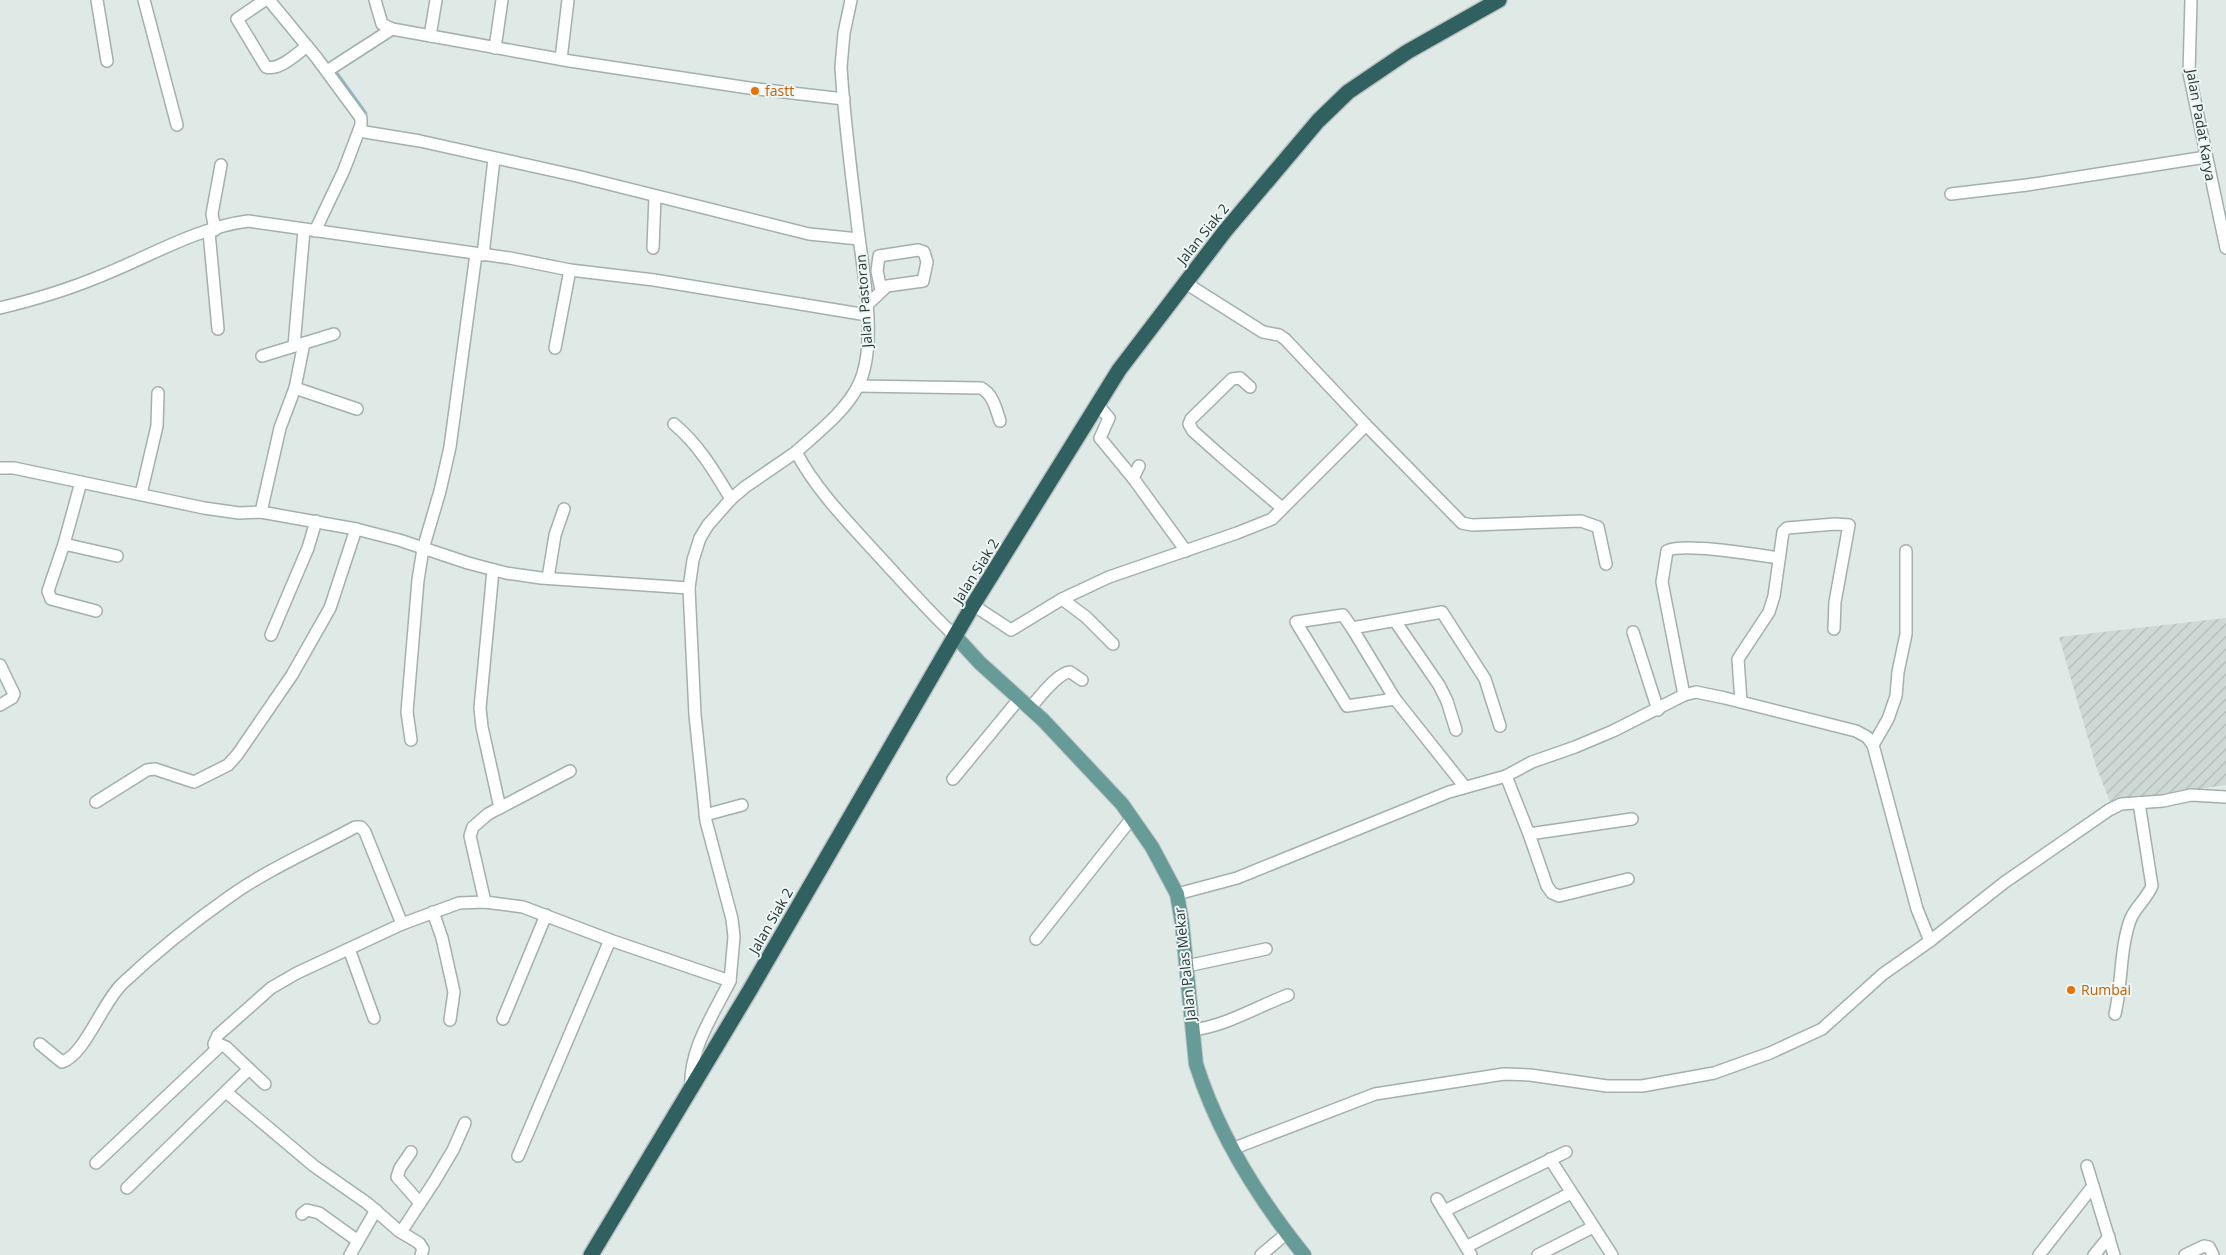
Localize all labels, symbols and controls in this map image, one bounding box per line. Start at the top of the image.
street label: Jalan Padat Karya [2182,66,2221,182]
place label: fastt [765,81,794,100]
marker: fastt [749,85,761,97]
street label: Jalan Siak 2 [1171,199,1233,270]
street label: Jalan Pastoran [851,254,876,350]
street label: Jalan Siak 2 [947,535,1003,608]
street label: Jalan Siak 2 [743,884,797,959]
street label: Jalan Palas Mekar [1169,906,1200,1024]
place label: Rumbai [2081,980,2131,999]
marker: Rumbai [2065,984,2077,996]

